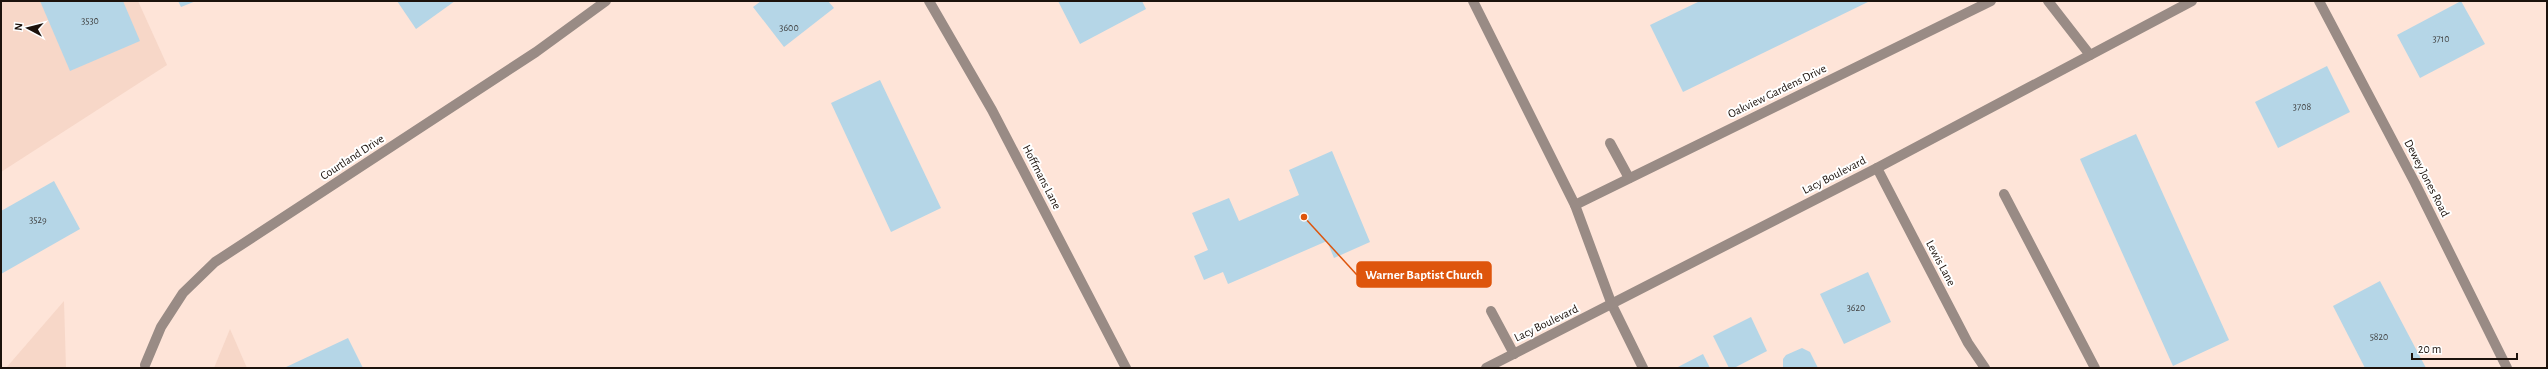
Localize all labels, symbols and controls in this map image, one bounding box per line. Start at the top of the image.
north arrow [8,8,48,48]
house number: 3530 [81,16,99,26]
text: N [13,22,24,31]
house number: 3600 [779,23,799,33]
house number: 3710 [2432,34,2450,44]
street label: Oakview Gardens Drive [1726,62,1828,120]
house number: 3708 [2293,102,2311,112]
street label: Courtland Drive [318,132,386,182]
street label: Dewey Jones Road [2401,137,2452,219]
street label: Hoffmans Lane [1021,143,1063,211]
street label: Lacy Boulevard [1800,154,1868,197]
house number: 3529 [29,215,47,225]
street label: Lewis Lane [1924,238,1958,288]
callout: Warner Baptist Church [1357,262,1491,287]
text: Warner Baptist Church [1365,269,1483,282]
street label: Lacy Boulevard [1512,302,1580,345]
house number: 3620 [1847,303,1865,313]
house number: 5820 [2370,332,2388,342]
scale bar [2412,335,2517,361]
text: 20 m [2418,343,2441,355]

